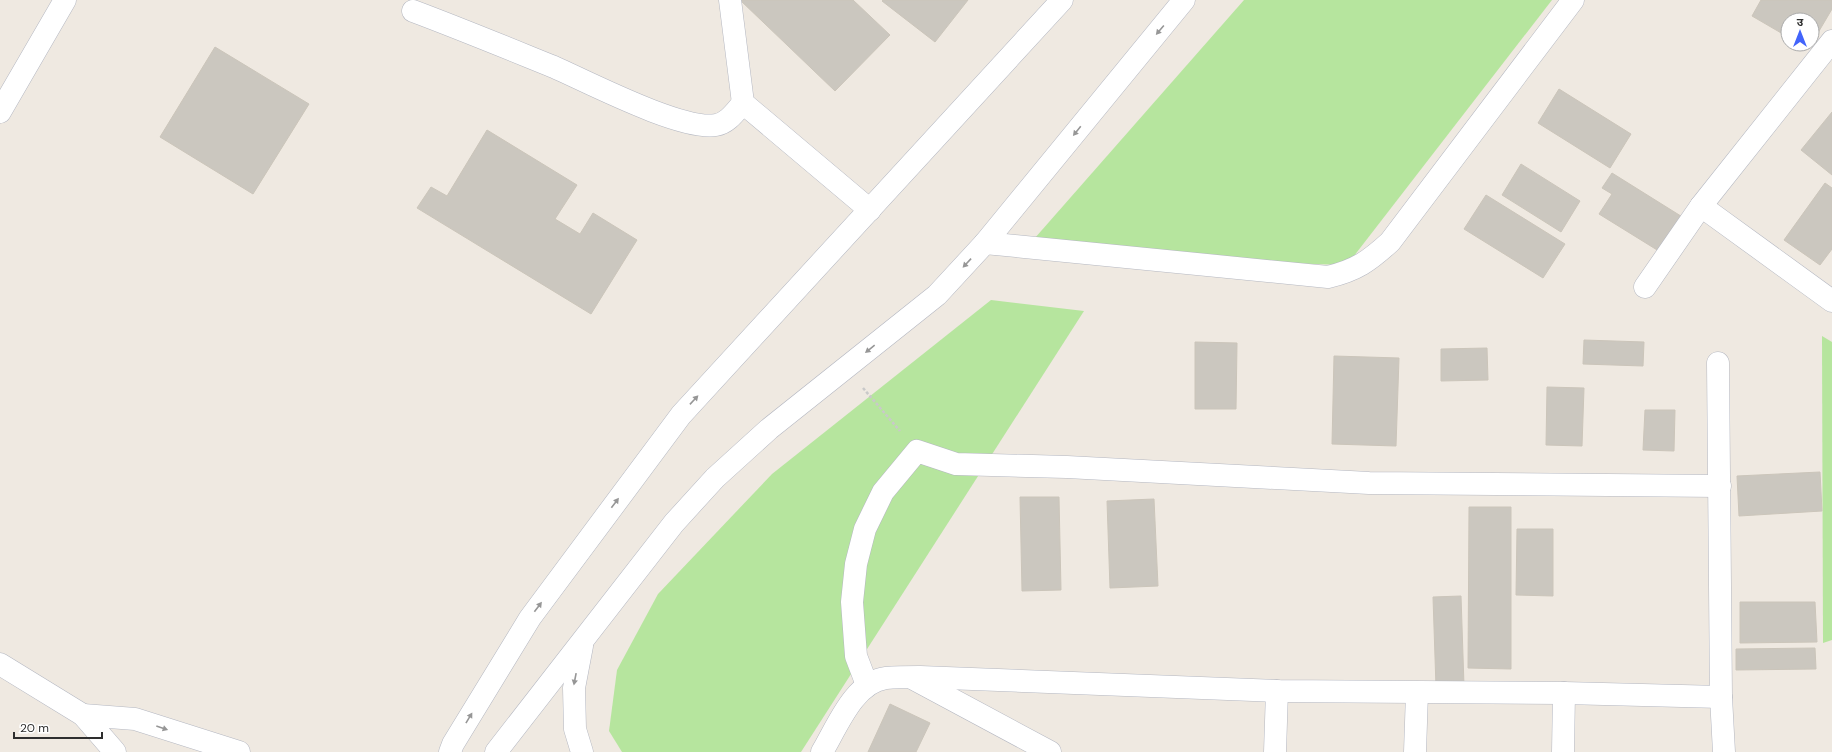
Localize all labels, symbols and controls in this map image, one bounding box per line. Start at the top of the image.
north arrow [1780,12,1820,52]
text: उ [1797,15,1804,29]
one-way arrow [1155,25,1164,35]
one-way arrow [1073,125,1082,136]
one-way arrow [963,258,972,267]
one-way arrow [865,345,876,354]
one-way arrow [689,395,699,405]
one-way arrow [611,498,619,508]
one-way arrow [533,602,542,613]
one-way arrow [572,673,578,685]
one-way arrow [465,713,473,723]
scale bar [14,714,102,740]
text: 20 m [20,720,49,736]
one-way arrow [157,725,169,731]

